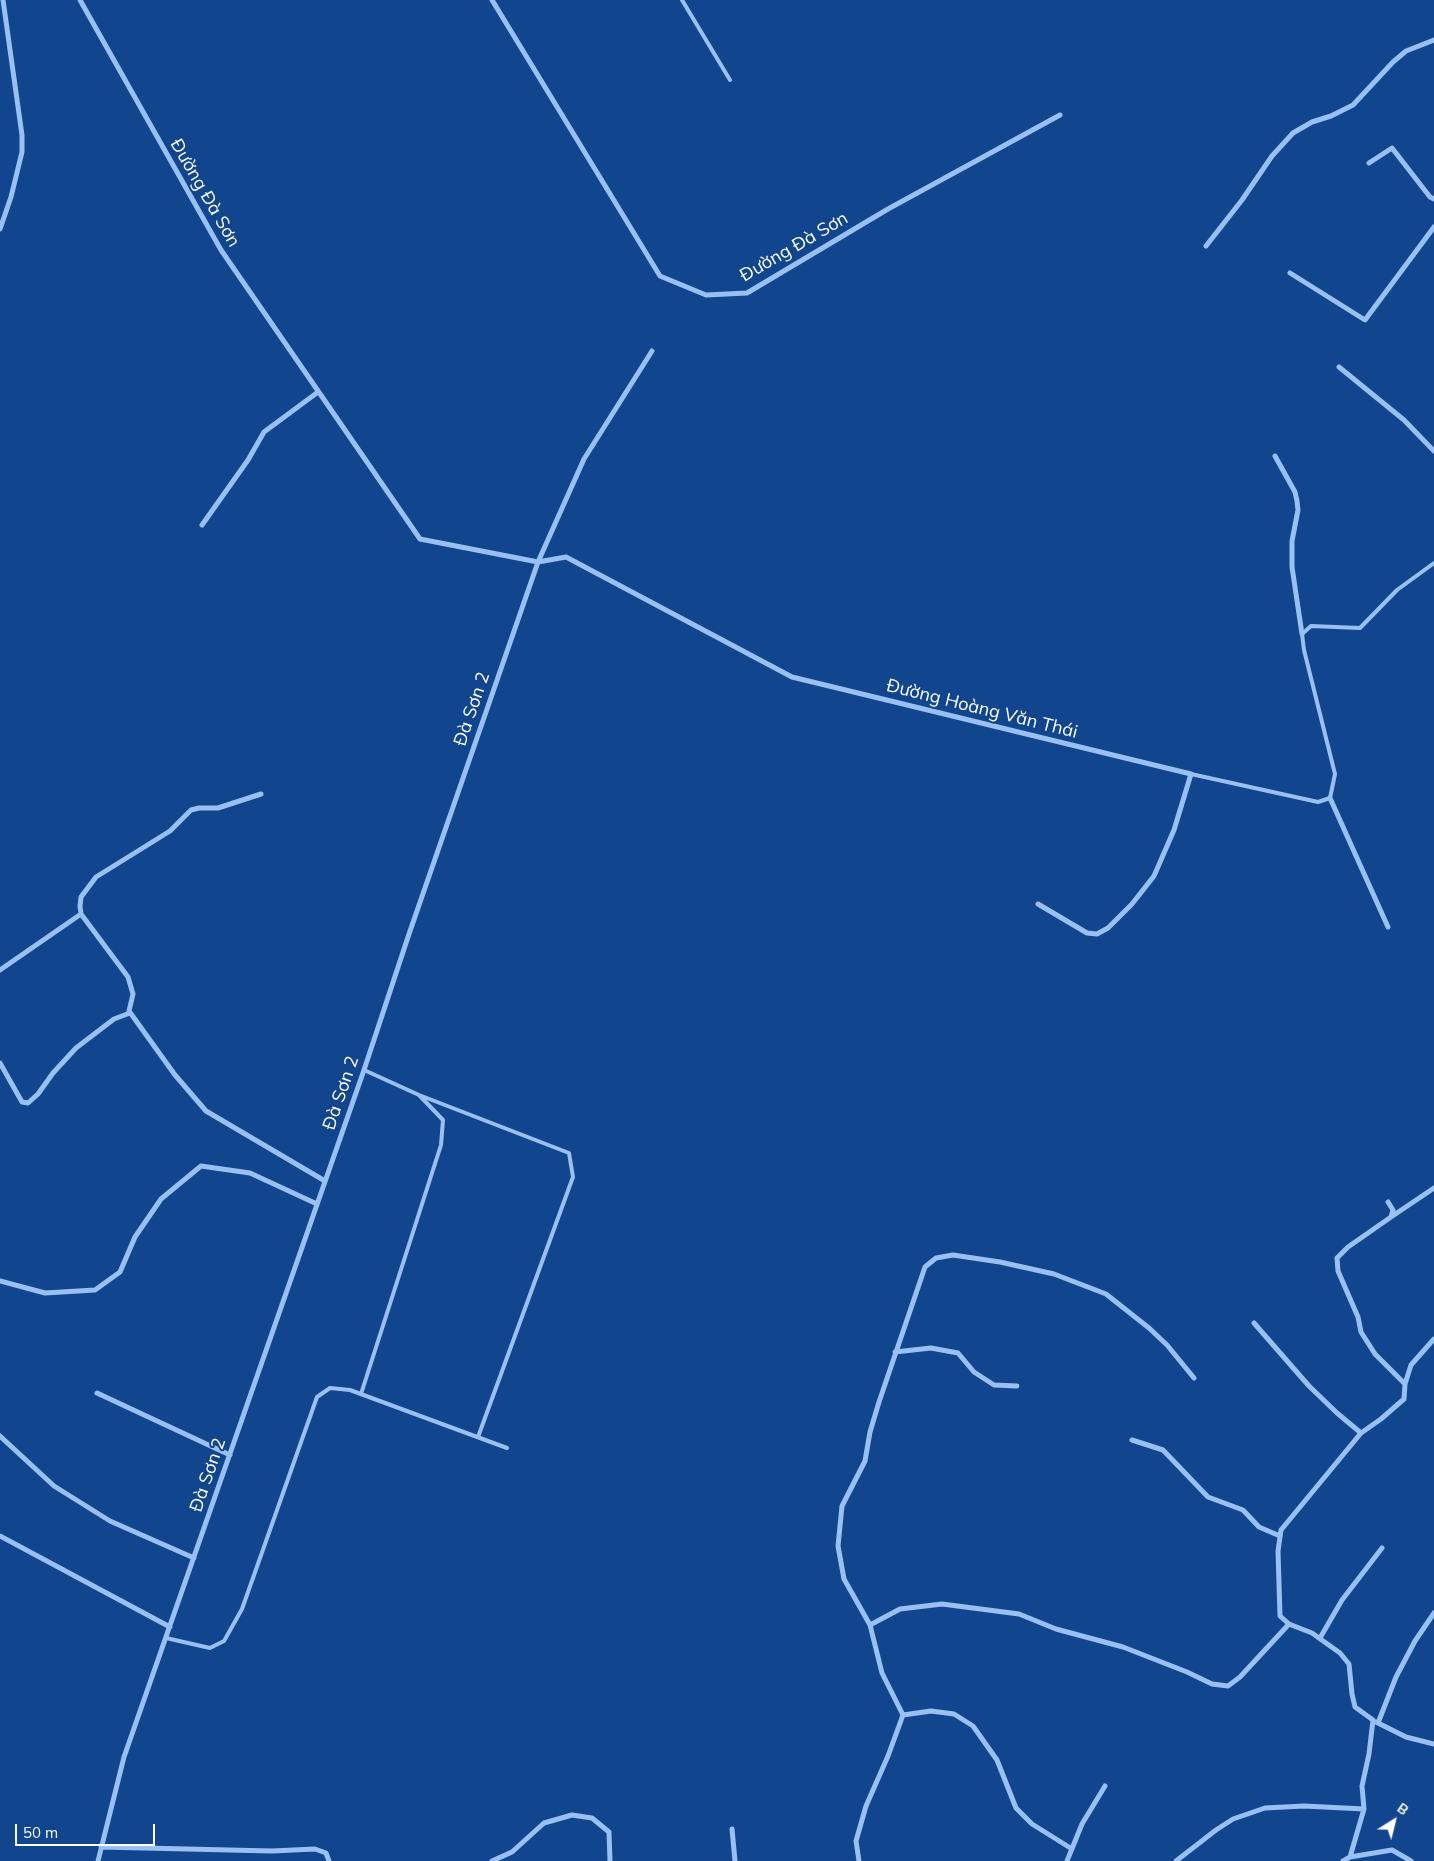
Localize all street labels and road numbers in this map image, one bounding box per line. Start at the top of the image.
street label: Đường Đà Sơn [165,135,245,251]
street label: Đường Đà Sơn [736,207,852,287]
street label: Đà Sơn 2 [449,669,495,749]
street label: Đường Hoàng Văn Thái [884,675,1080,743]
street label: Đà Sơn 2 [318,1053,364,1133]
street label: Đà Sơn 2 [185,1435,231,1515]

